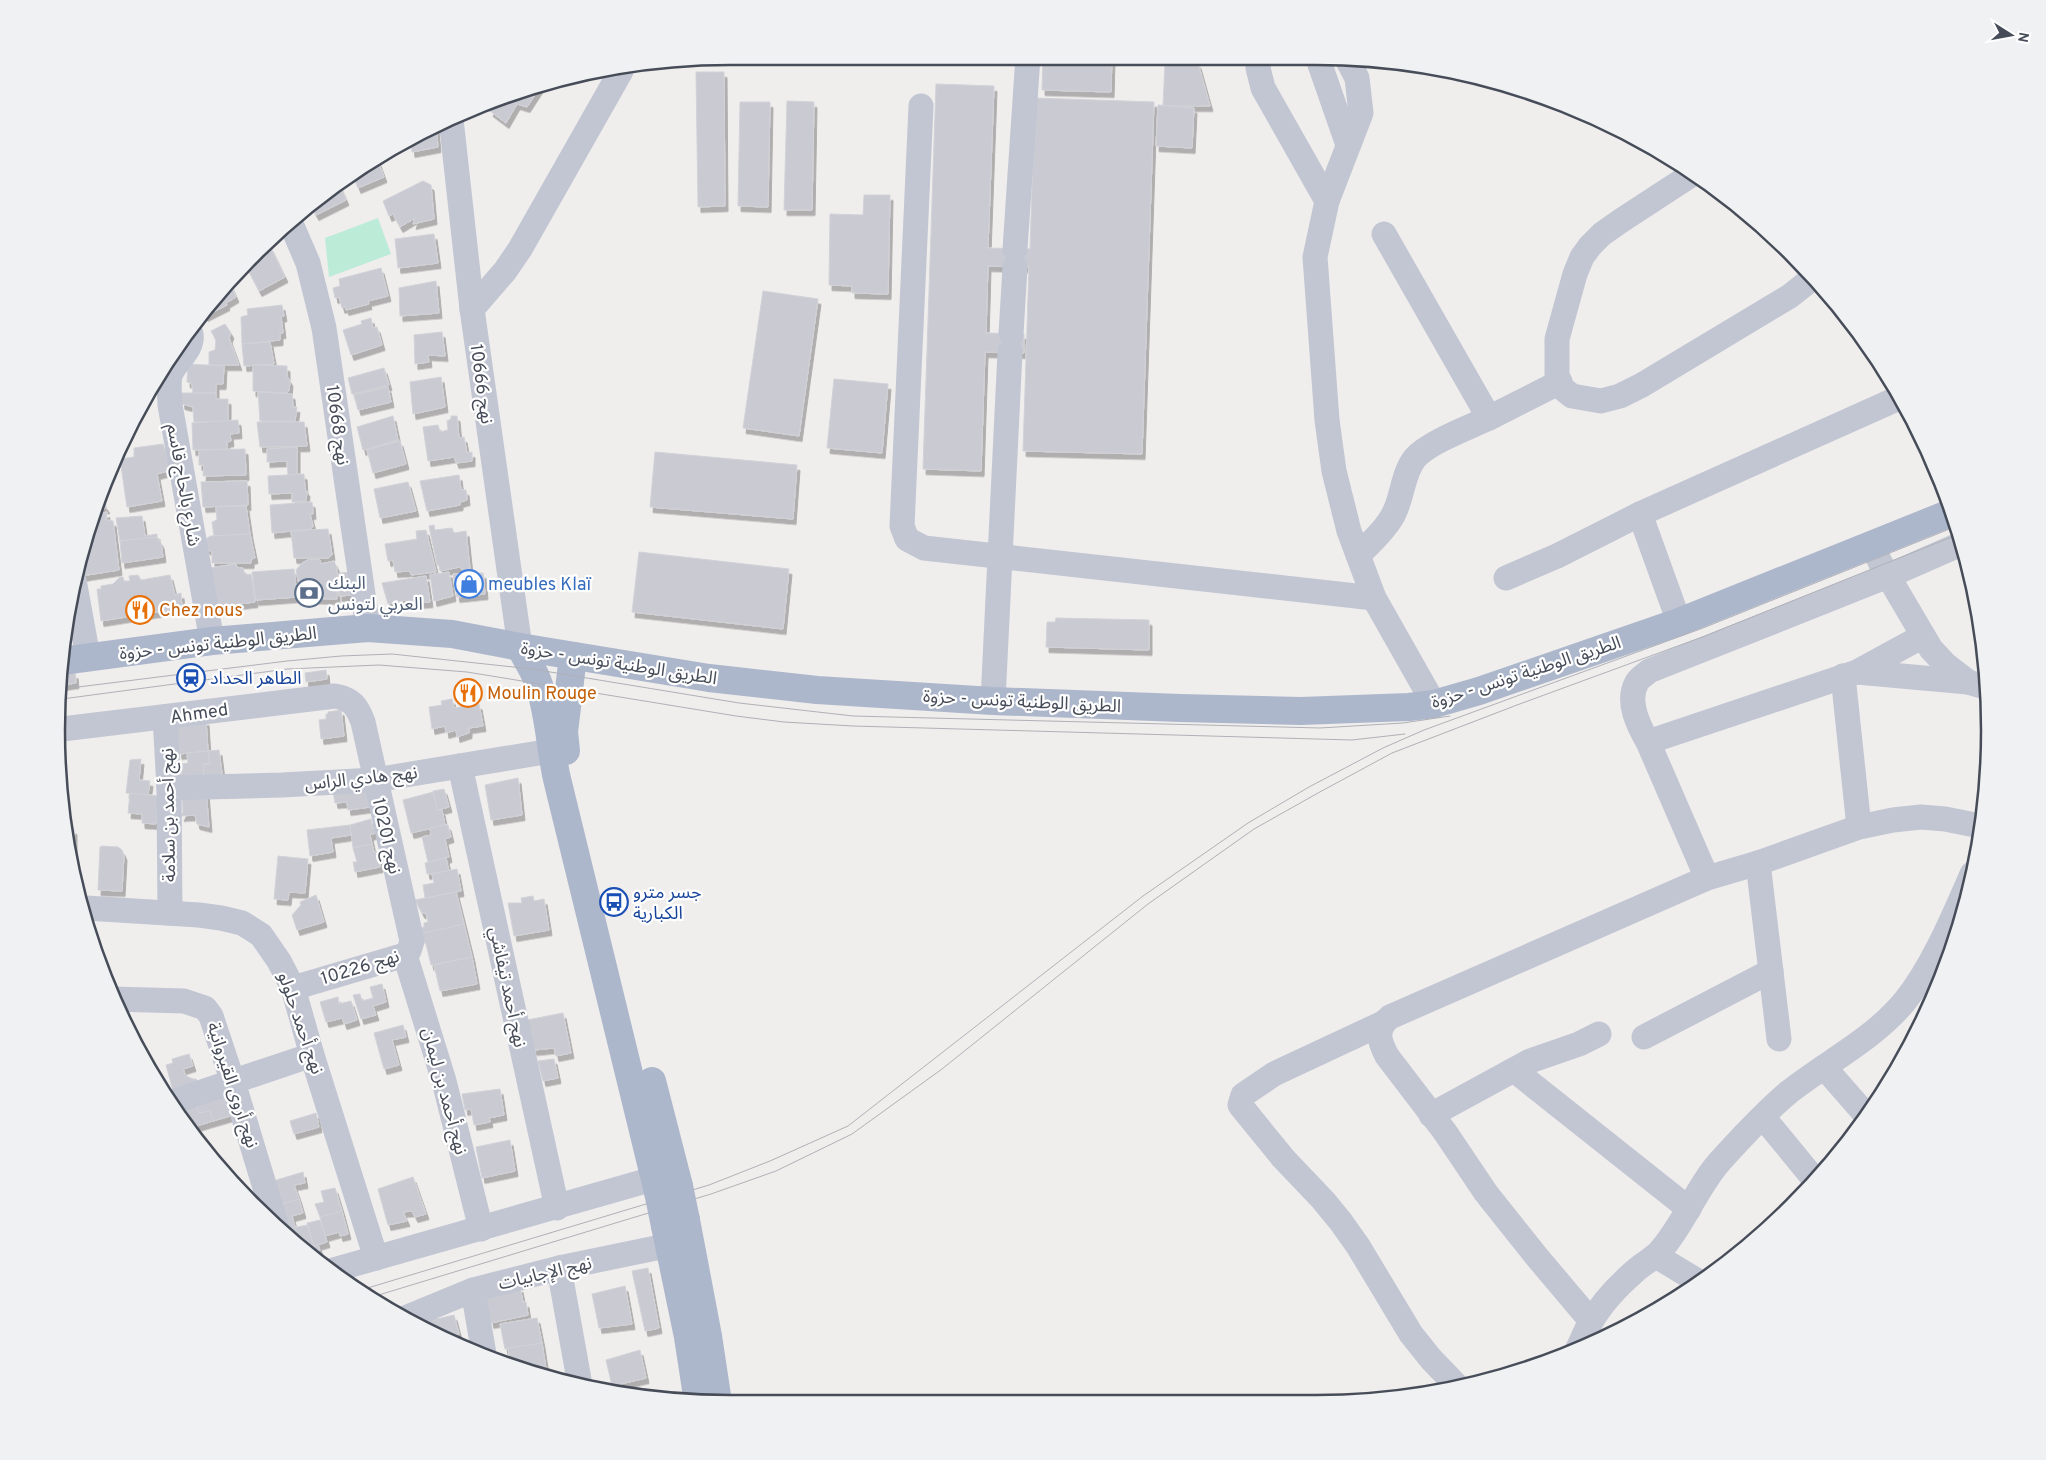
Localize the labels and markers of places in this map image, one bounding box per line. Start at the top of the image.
shop icon: meubles Klaï [454,569,484,599]
place label: البنك العربي لتونس [328,573,423,617]
place label: meubles Klaï [488,574,591,597]
bank icon: البنك العربي لتونس [294,578,324,608]
restaurant icon: Chez nous [125,595,155,625]
place label: Chez nous [159,600,243,623]
station icon: الطاهر الحداد [176,663,206,693]
place label: الطاهر الحداد [210,668,302,691]
restaurant icon: Moulin Rouge [453,678,483,708]
place label: Moulin Rouge [487,683,597,706]
place label: جسر مترو الكبارية [633,882,702,926]
bus stop icon: جسر مترو الكبارية [599,887,629,917]

